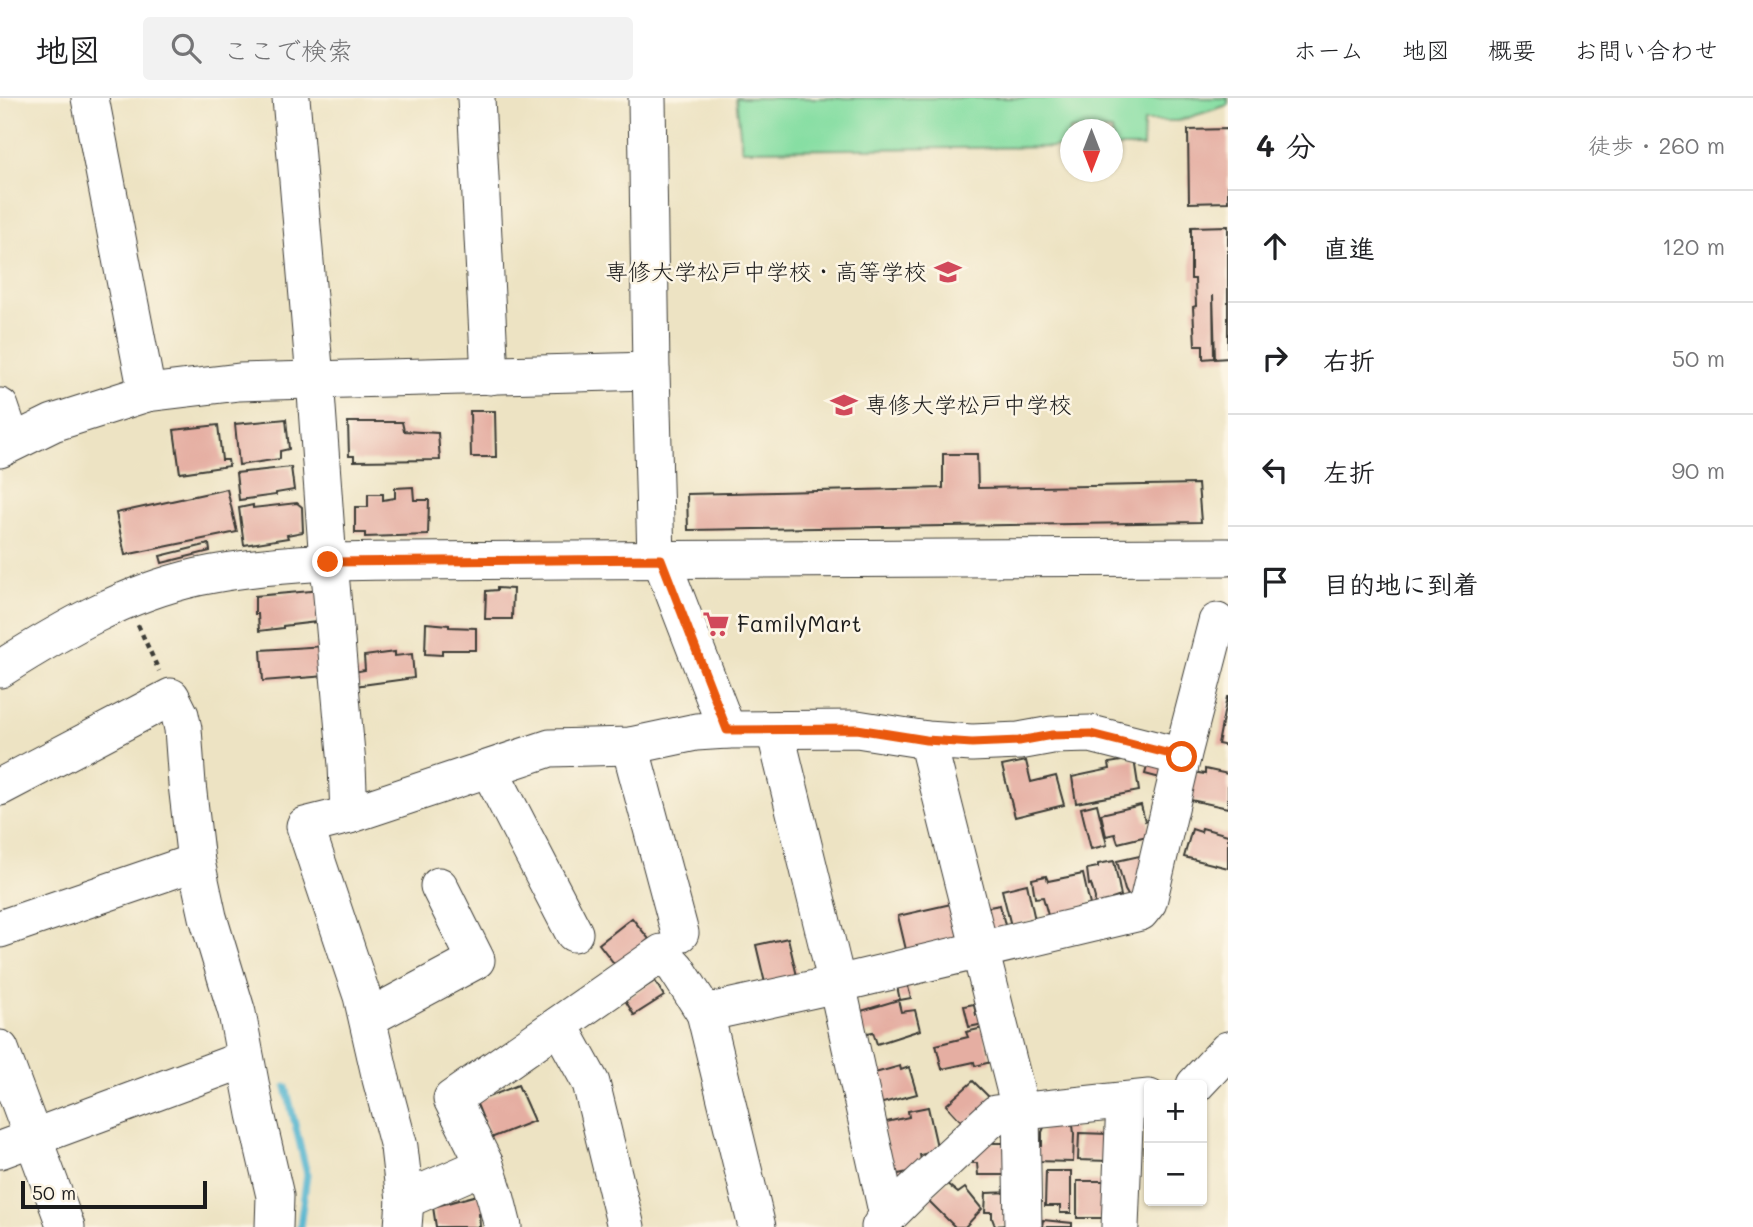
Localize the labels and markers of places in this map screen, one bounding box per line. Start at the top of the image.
place label: 専修大学松戸中学校・高等学校 [605,256,927,286]
school or university icon: 専修大学松戸中学校・高等学校 [933,257,963,287]
place label: 専修大学松戸中学校 [865,389,1072,419]
school or university icon: 専修大学松戸中学校 [829,390,859,420]
place label: FamilyMart [737,608,862,638]
supermarket icon: FamilyMart [701,609,731,639]

